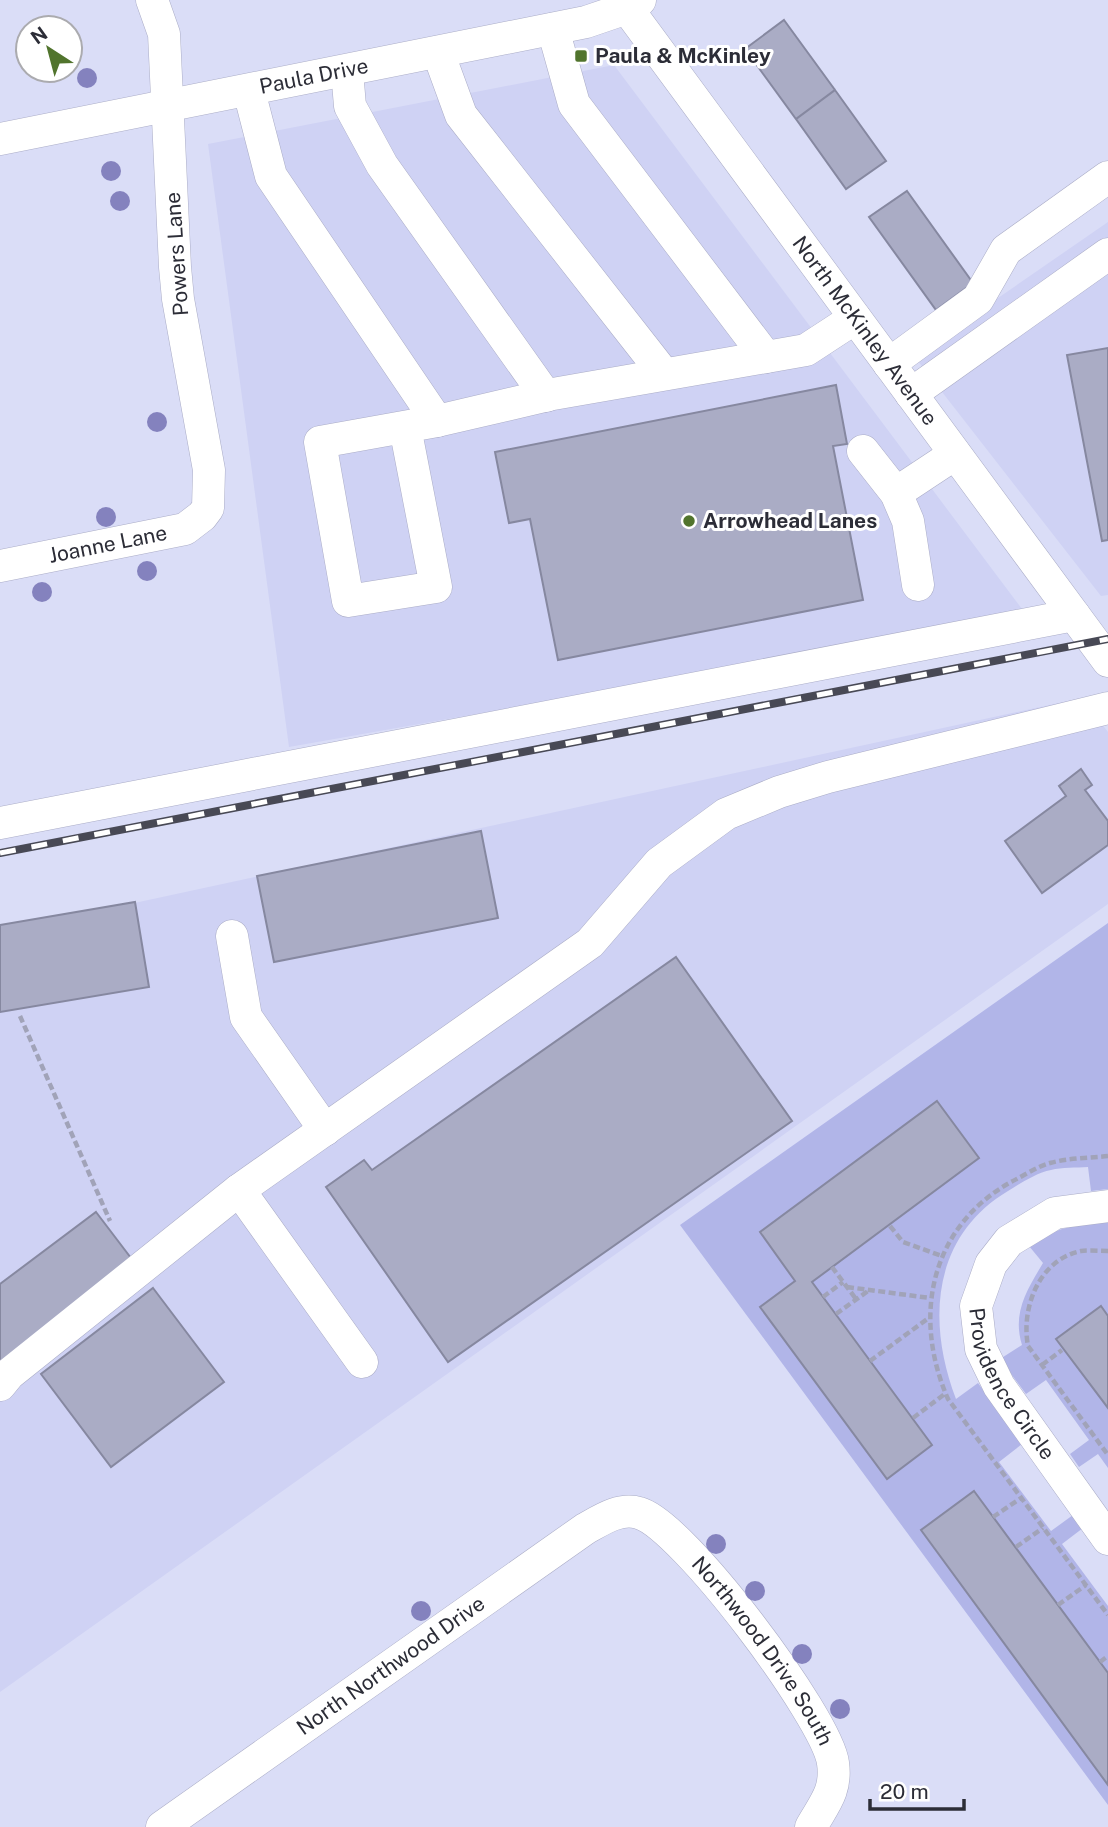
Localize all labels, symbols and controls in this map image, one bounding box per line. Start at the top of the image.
north arrow [14,14,84,84]
text: N [27,22,51,49]
place label: Paula & McKinley [595,43,771,68]
marker: Paula & McKinley [573,48,589,64]
street label: Paula Drive [257,53,370,99]
street label: Powers Lane [160,191,193,317]
street label: North McKinley Avenue [787,231,943,430]
place label: Arrowhead Lanes [703,508,877,533]
marker: Arrowhead Lanes [681,513,697,529]
street label: Joanne Lane [46,520,169,568]
street label: Providence Circle [964,1306,1061,1464]
street label: Northwood Drive South [687,1551,839,1749]
street label: North Northwood Drive [292,1591,489,1740]
scale bar [870,1768,964,1812]
text: 20 m [880,1779,929,1804]

